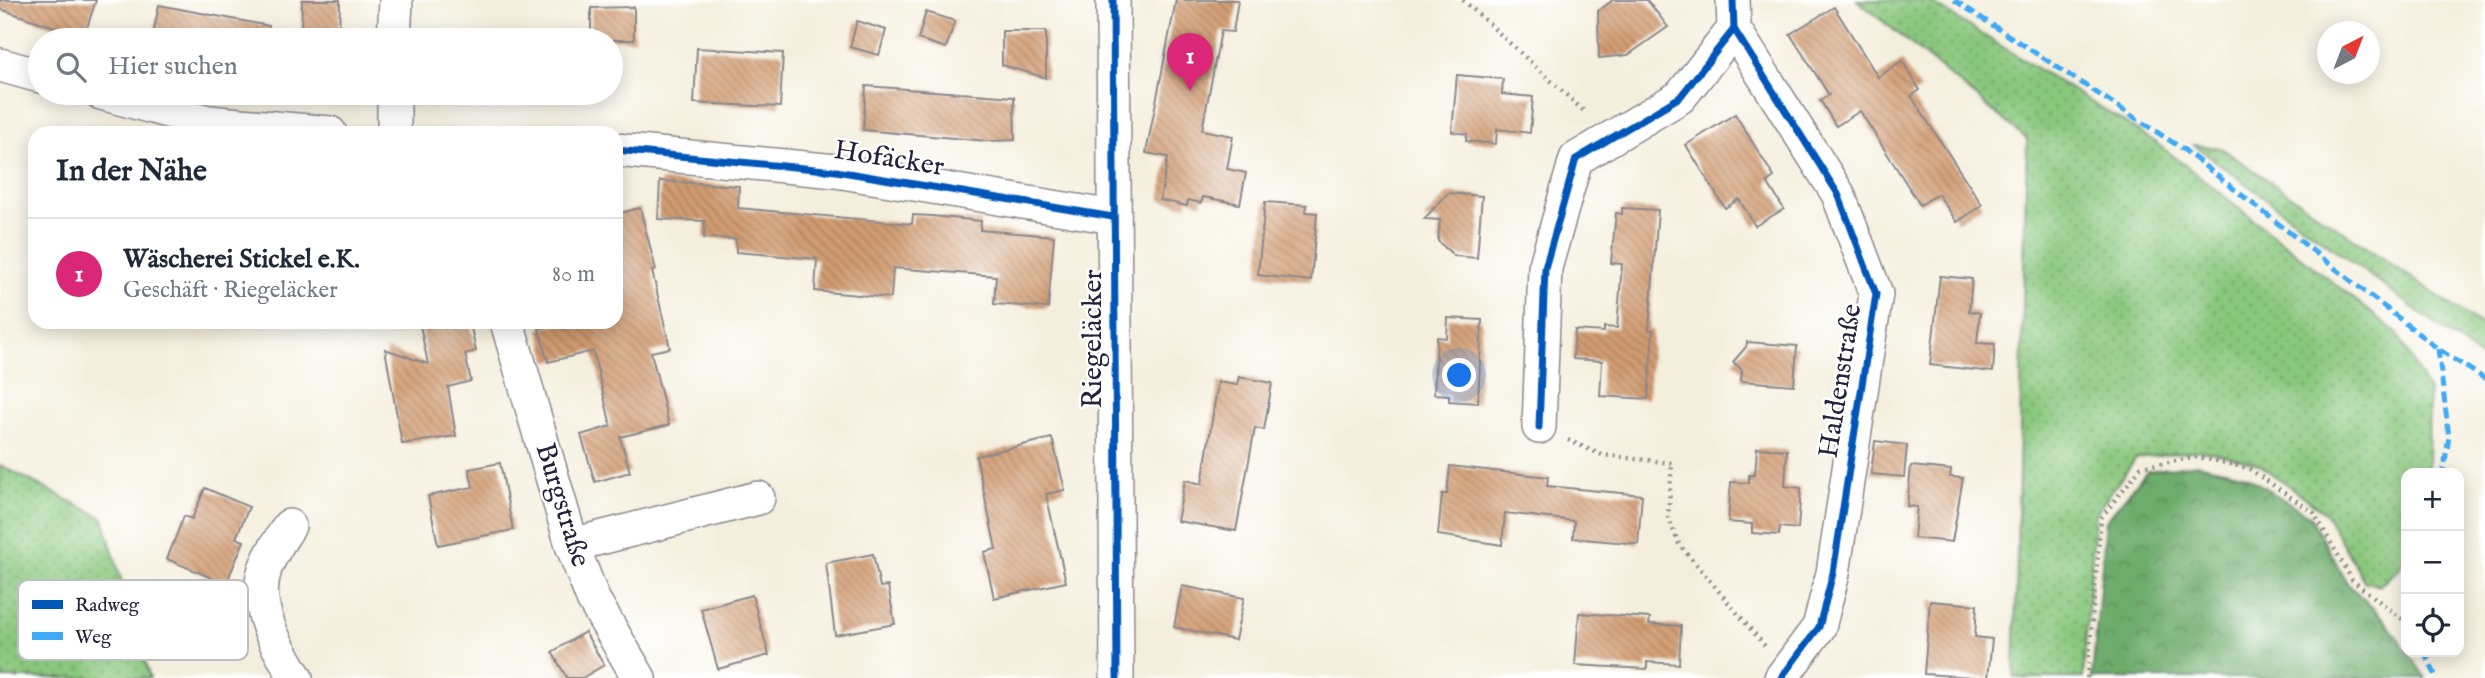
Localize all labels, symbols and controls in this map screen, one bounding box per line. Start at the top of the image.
north arrow [2317,21,2380,84]
search box [28,28,623,105]
pin: 1 [1167,33,1213,91]
icon: search [52,48,90,86]
text: Hier suchen [108,50,238,83]
street label: Hofäcker [832,133,946,185]
text: In der Nähe [56,153,207,191]
text: Wäscherei Stickel e.K. [123,243,360,276]
text: 1 [75,260,83,289]
text: 80 m [552,260,595,289]
street label: Riegeläcker [1076,269,1111,409]
text: Geschäft · Riegeläcker [123,276,338,305]
street label: Haldenstraße [1812,301,1870,461]
your location [1442,358,1476,392]
street label: Burgstraße [527,439,597,571]
map controls [2401,468,2464,657]
button: + [2401,468,2464,531]
button: − [2401,531,2464,594]
legend [18,580,248,660]
text: Radweg [75,594,140,618]
button: locate [2401,594,2464,657]
text: Weg [75,626,112,650]

